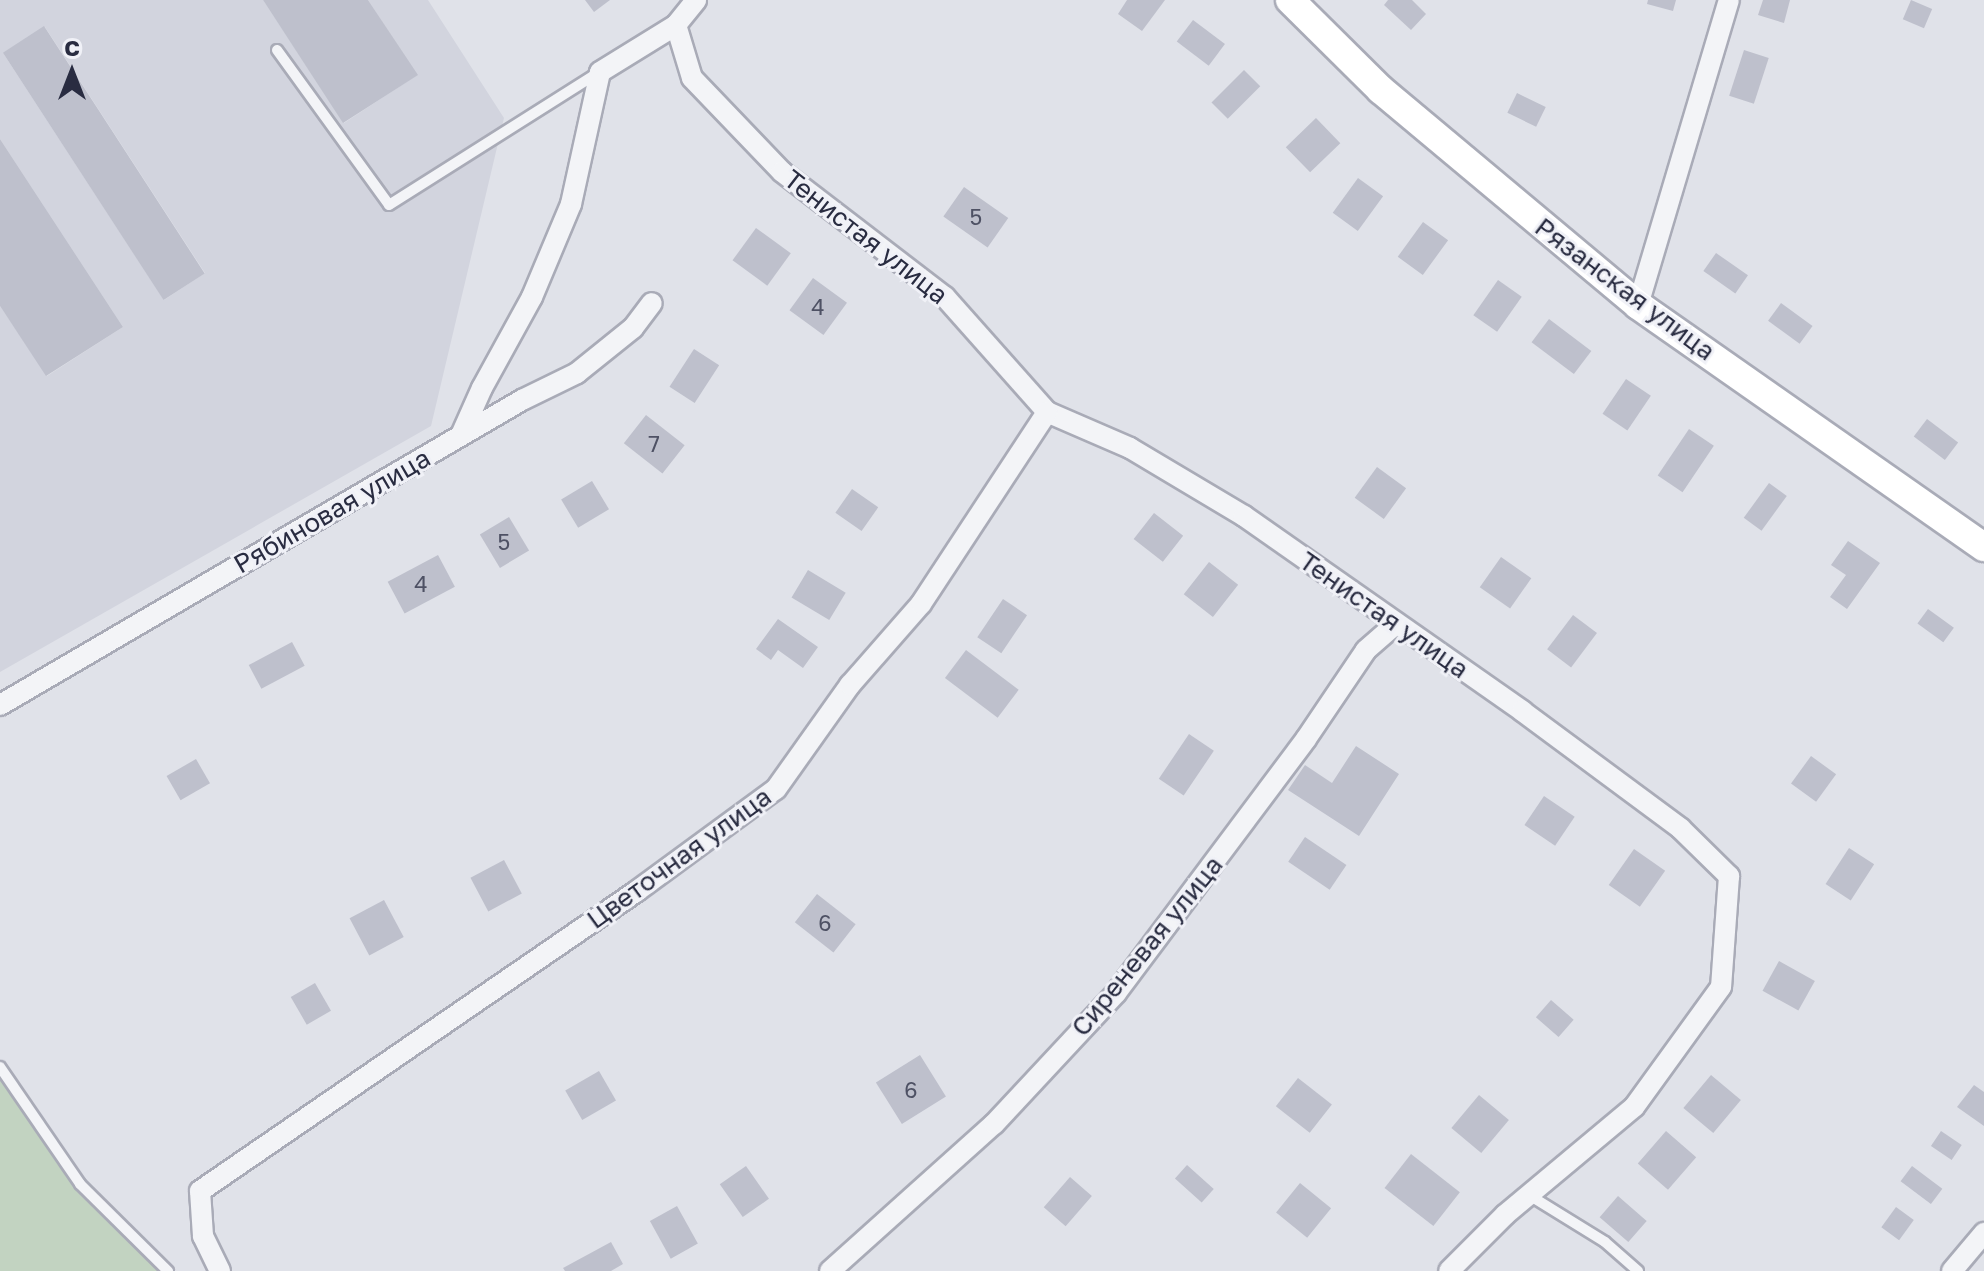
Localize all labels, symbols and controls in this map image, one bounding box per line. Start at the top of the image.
north arrow [32,32,112,112]
text: С [64,34,80,61]
street label: Тенистая улица [778,163,954,311]
house number: 5 [970,204,982,230]
street label: Рязанская улица [1529,211,1721,367]
house number: 4 [811,294,825,320]
house number: 7 [648,431,660,457]
street label: Рябиновая улица [228,442,436,580]
house number: 5 [498,529,510,555]
street label: Тенистая улица [1293,545,1475,685]
house number: 4 [414,571,428,597]
street label: Цветочная улица [581,781,777,935]
street label: Сиреневая улица [1065,850,1229,1042]
house number: 6 [818,910,832,936]
house number: 6 [904,1077,918,1103]

